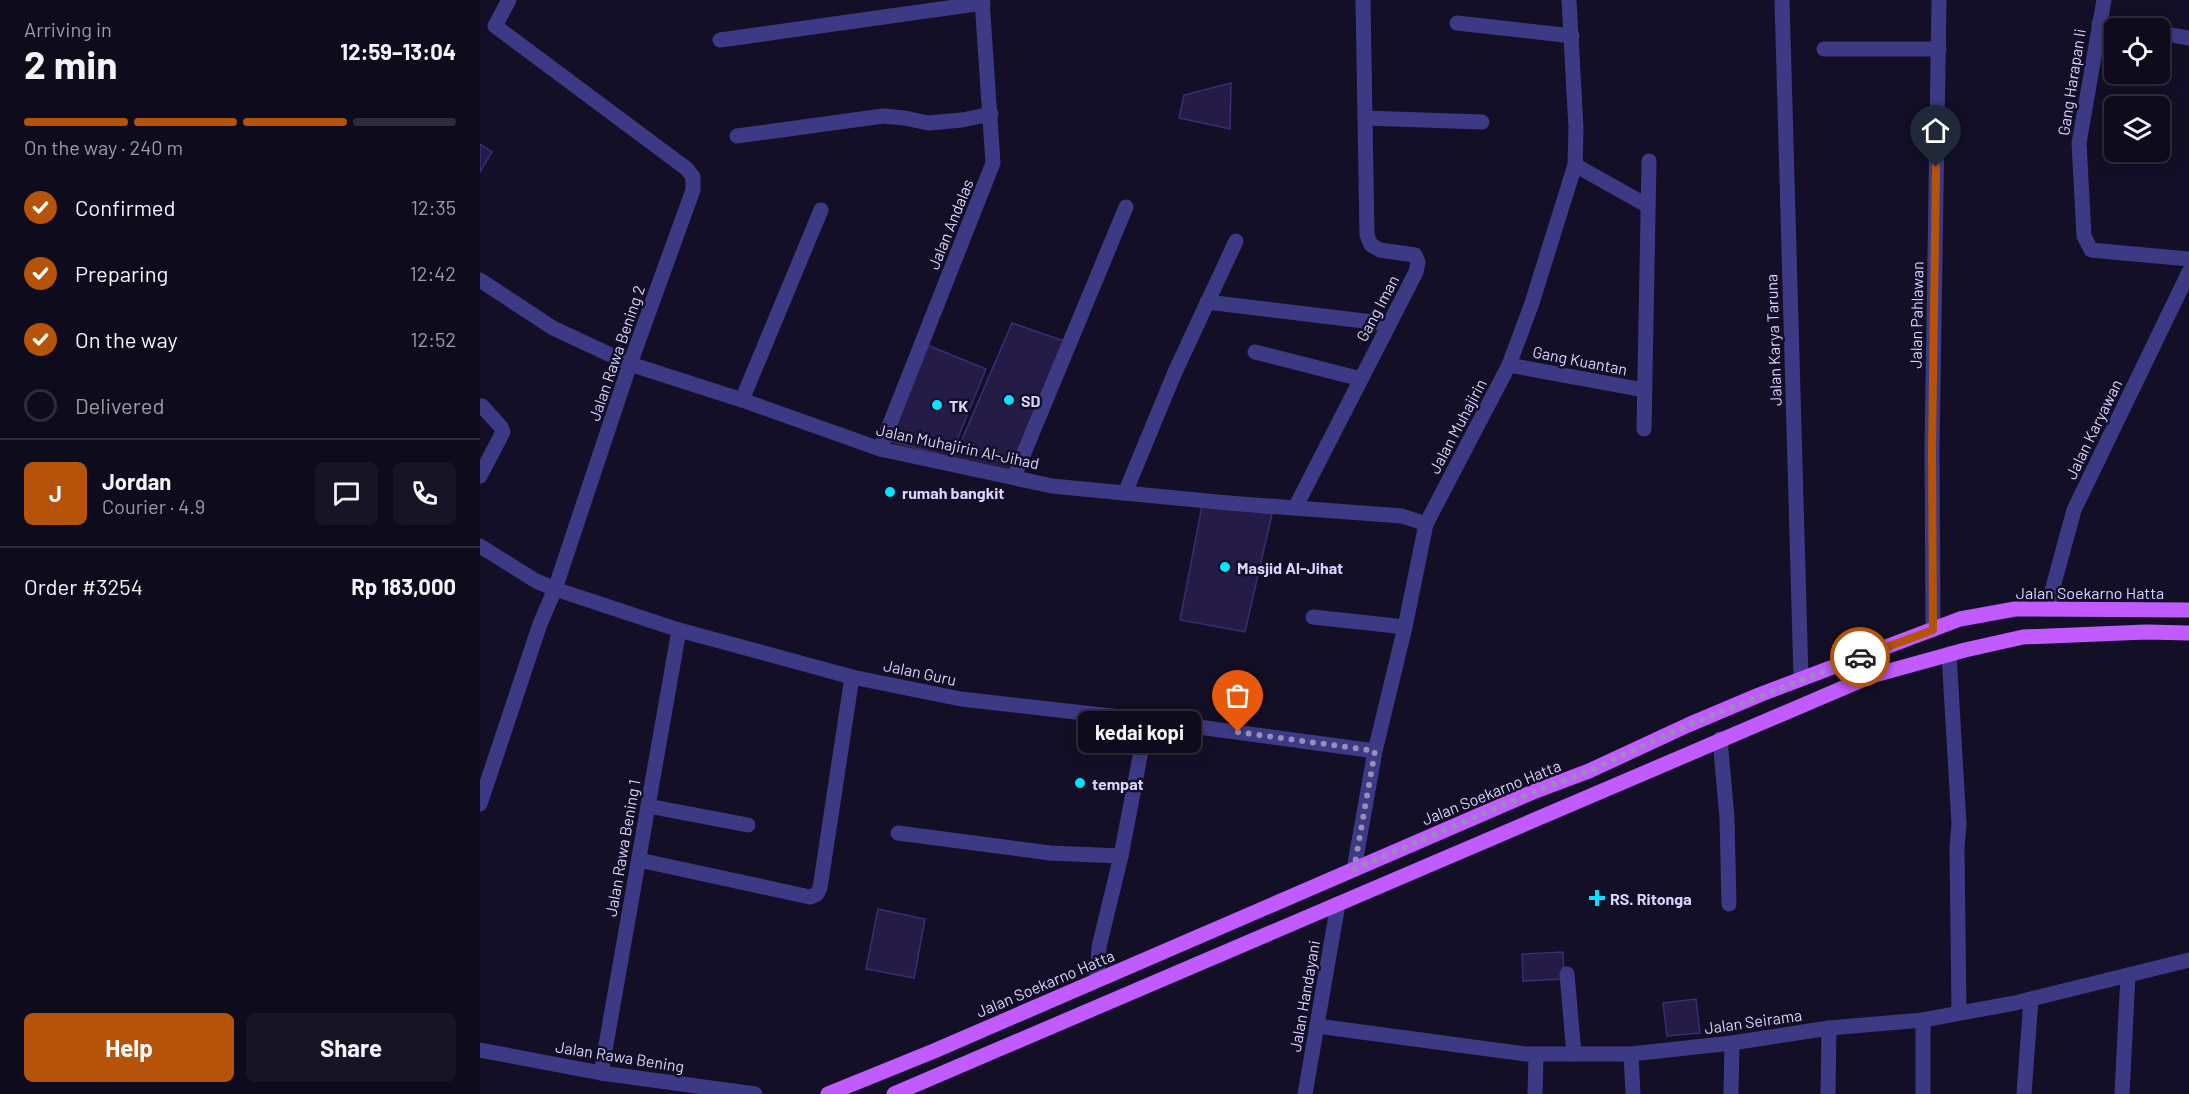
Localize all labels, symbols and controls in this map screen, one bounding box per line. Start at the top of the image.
text: Arriving in [24,17,112,41]
map controls [2104,18,2170,162]
button: locate [2104,18,2170,84]
street label: Gang Harapan Ii [2053,27,2089,137]
text: 12:59–13:04 [340,38,456,64]
text: 2 min [24,40,117,87]
button: layers [2104,96,2170,162]
pin [1910,105,1961,167]
icon: home [1919,114,1952,147]
text: On the way · 240 m [24,135,183,159]
street label: Jalan Andalas [923,176,977,272]
icon: check [24,191,57,224]
text: Confirmed [75,194,175,220]
text: 12:35 [411,195,456,219]
icon: check [24,257,57,290]
text: Preparing [75,260,168,286]
text: 12:42 [410,261,456,285]
street label: Jalan Pahlawan [1906,261,1926,369]
street label: Gang Iman [1352,272,1402,344]
street label: Jalan Karya Taruna [1761,274,1785,406]
street label: Jalan Rawa Bening 2 [584,283,648,423]
icon: check [24,323,57,356]
text: On the way [75,326,178,352]
text: 12:52 [411,327,456,351]
street label: Gang Kuantan [1531,342,1629,378]
street label: Jalan Muhajirin [1424,375,1490,477]
street label: Jalan Karyawan [2061,376,2125,482]
place label: SD [1021,391,1041,410]
text: Delivered [75,392,164,418]
marker: SD [1002,393,1016,407]
place label: TK [949,396,968,415]
marker: TK [930,398,944,412]
street label: Jalan Muhajirin Al-Jihad [875,419,1041,473]
button: chat [315,462,378,525]
button: phone [393,462,456,525]
text: Jordan [102,468,171,494]
text: J [49,480,62,506]
place label: rumah bangkit [902,483,1004,502]
marker: rumah bangkit [883,485,897,499]
text: Courier · 4.9 [102,494,205,518]
place label: Masjid Al-Jihat [1237,558,1343,577]
marker: Masjid Al-Jihat [1218,560,1232,574]
text: Order #3254 [24,573,143,599]
text: Rp 183,000 [351,573,456,599]
street label: Jalan Soekarno Hatta [2016,583,2164,602]
courier [1830,627,1890,687]
icon: car [1844,641,1877,674]
street label: Jalan Guru [882,655,958,689]
pin [1212,670,1263,732]
icon: bag [1221,679,1254,712]
callout: kedai kopi [1079,711,1202,753]
text: kedai kopi [1095,720,1184,744]
street label: Jalan Soekarno Hatta [1419,755,1563,829]
place label: tempat [1092,774,1144,793]
marker: tempat [1073,776,1087,790]
street label: Jalan Rawa Bening 1 [601,778,643,918]
marker: RS. Ritonga [1588,889,1606,907]
place label: RS. Ritonga [1610,889,1692,908]
street label: Jalan Handayani [1285,939,1323,1053]
street label: Jalan Soekarno Hatta [973,945,1117,1021]
street label: Jalan Seirama [1703,1005,1803,1037]
button: Help [24,1013,234,1082]
button: Share [246,1013,456,1082]
street label: Jalan Rawa Bening [554,1036,686,1076]

